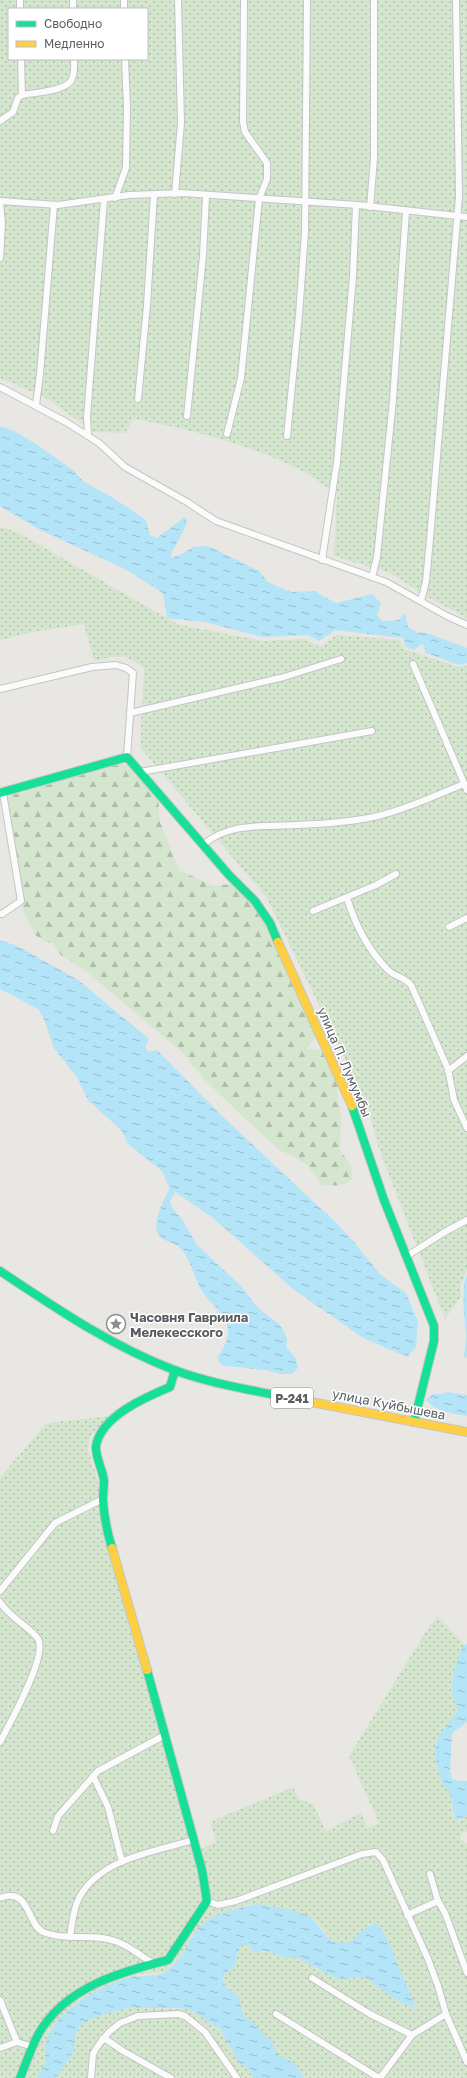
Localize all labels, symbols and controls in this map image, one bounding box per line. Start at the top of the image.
legend [8,8,148,60]
text: Свободно [44,16,102,31]
text: Медленно [44,36,104,51]
street label: улица П. Лумумбы [315,1005,375,1119]
place label: Часовня Гавриила Мелекесского [130,1309,249,1340]
place icon: Часовня Гавриила Мелекесского [105,1313,127,1335]
street label: улица Куйбышева [331,1385,447,1423]
road number: Р-241 [271,1388,313,1408]

